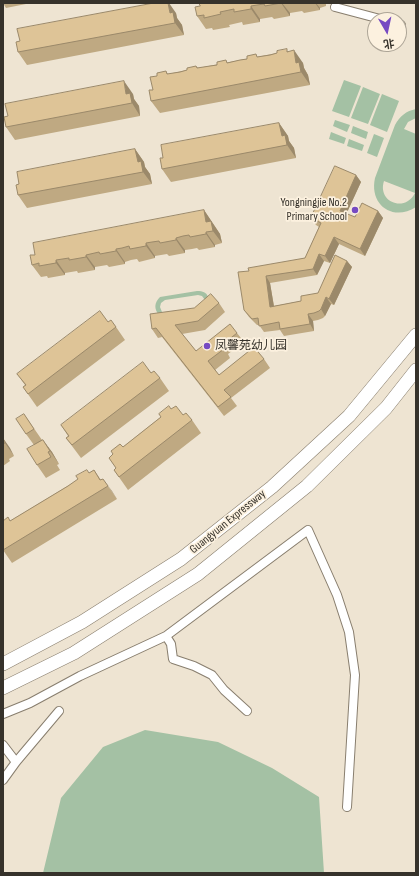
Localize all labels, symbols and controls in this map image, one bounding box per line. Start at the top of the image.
north arrow [367,12,407,52]
text: 北 [382,36,395,51]
place label: Yongningjie No.2 Primary School [280,196,347,224]
marker: Yongningjie No.2 Primary School [350,205,360,215]
place label: 凤馨苑幼儿园 [215,339,287,353]
marker: 凤馨苑幼儿园 [202,341,212,351]
street label: Guangyuan Expressway [187,487,269,557]

